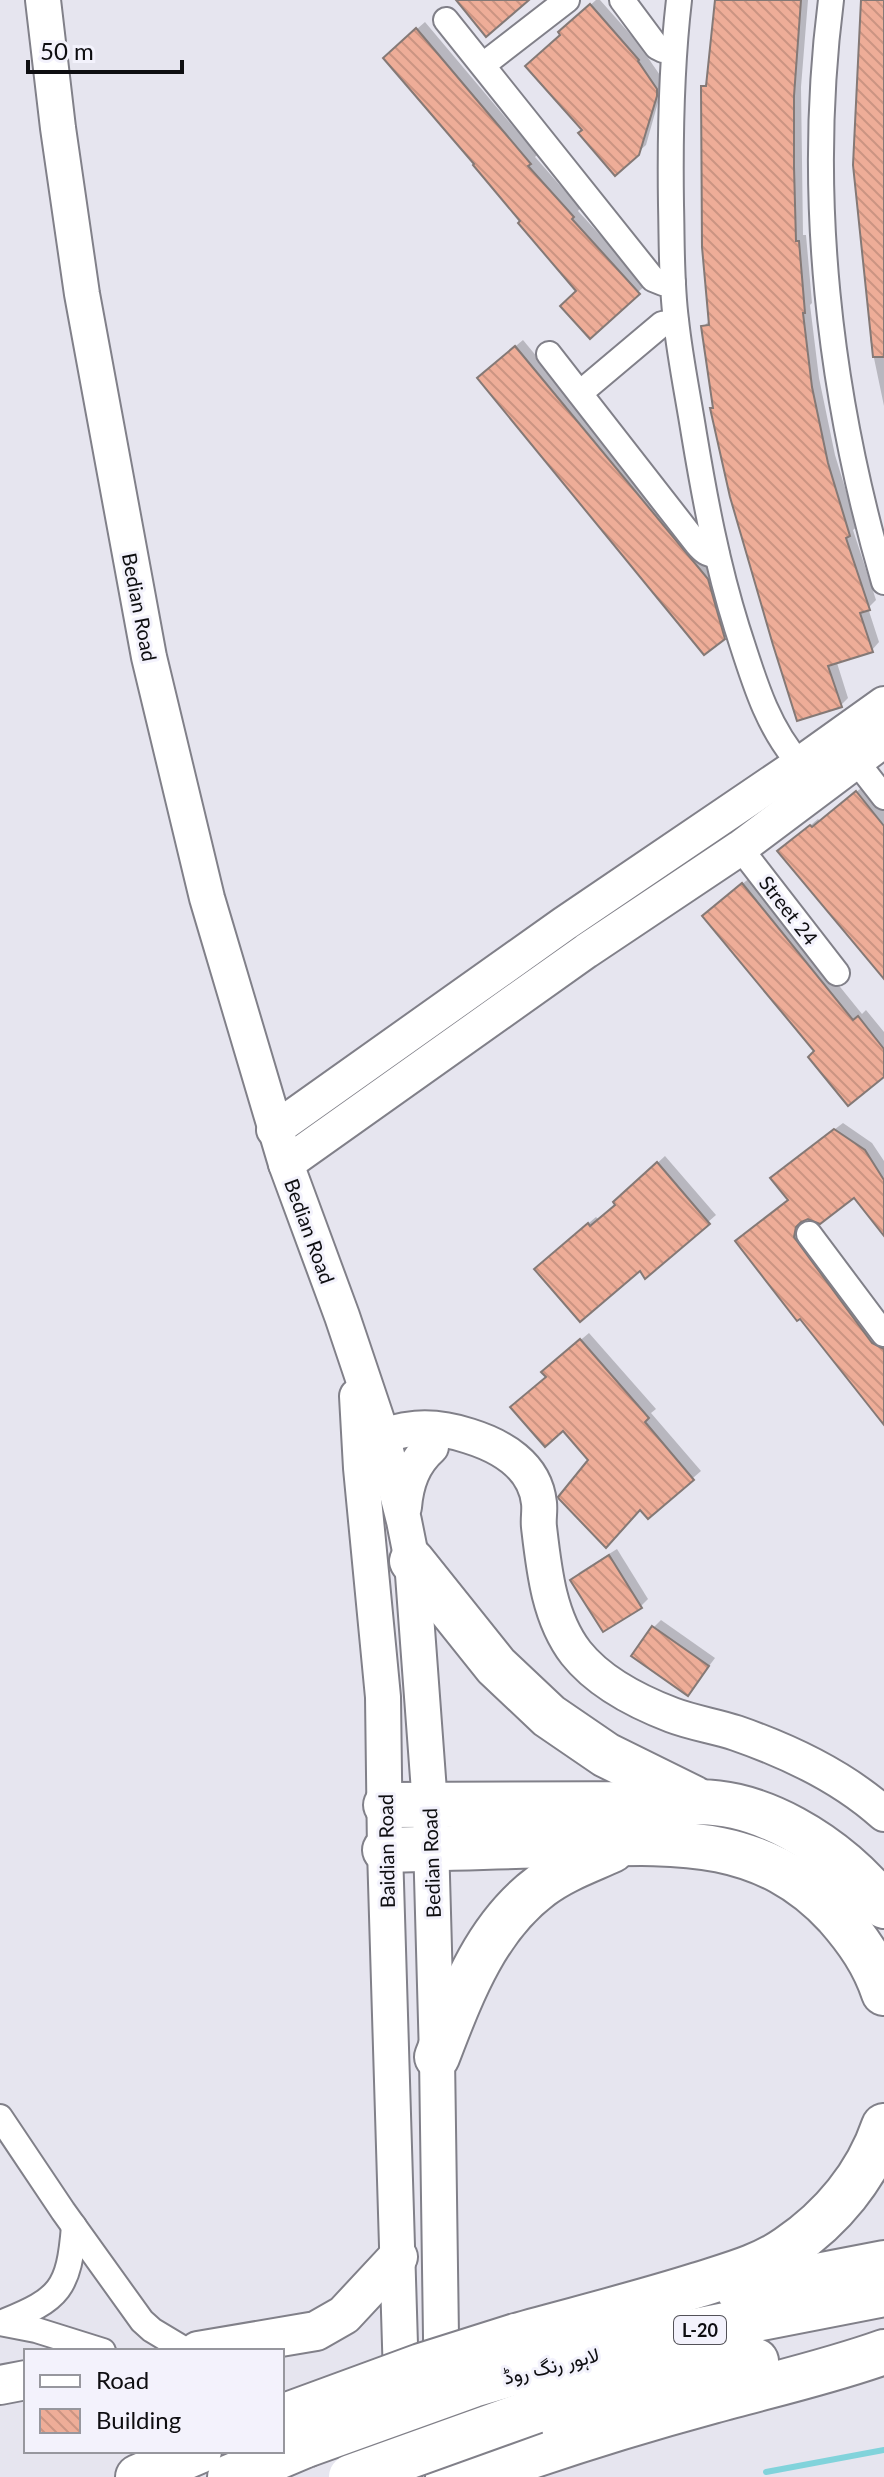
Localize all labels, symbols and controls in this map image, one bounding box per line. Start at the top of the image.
scale bar [28,24,182,74]
text: 50 m [40,36,94,65]
street label: Bedian Road [118,551,162,663]
street label: Street 24 [755,871,824,950]
street label: Bedian Road [280,1175,340,1287]
street label: Baidian Road [373,1794,399,1908]
street label: Bedian Road [417,1808,445,1918]
road number: L-20 [674,2316,726,2344]
street label: لاہور رنگ روڈ [501,2341,602,2390]
legend [24,2349,284,2453]
text: Road [96,2365,149,2394]
text: Building [96,2405,181,2434]

